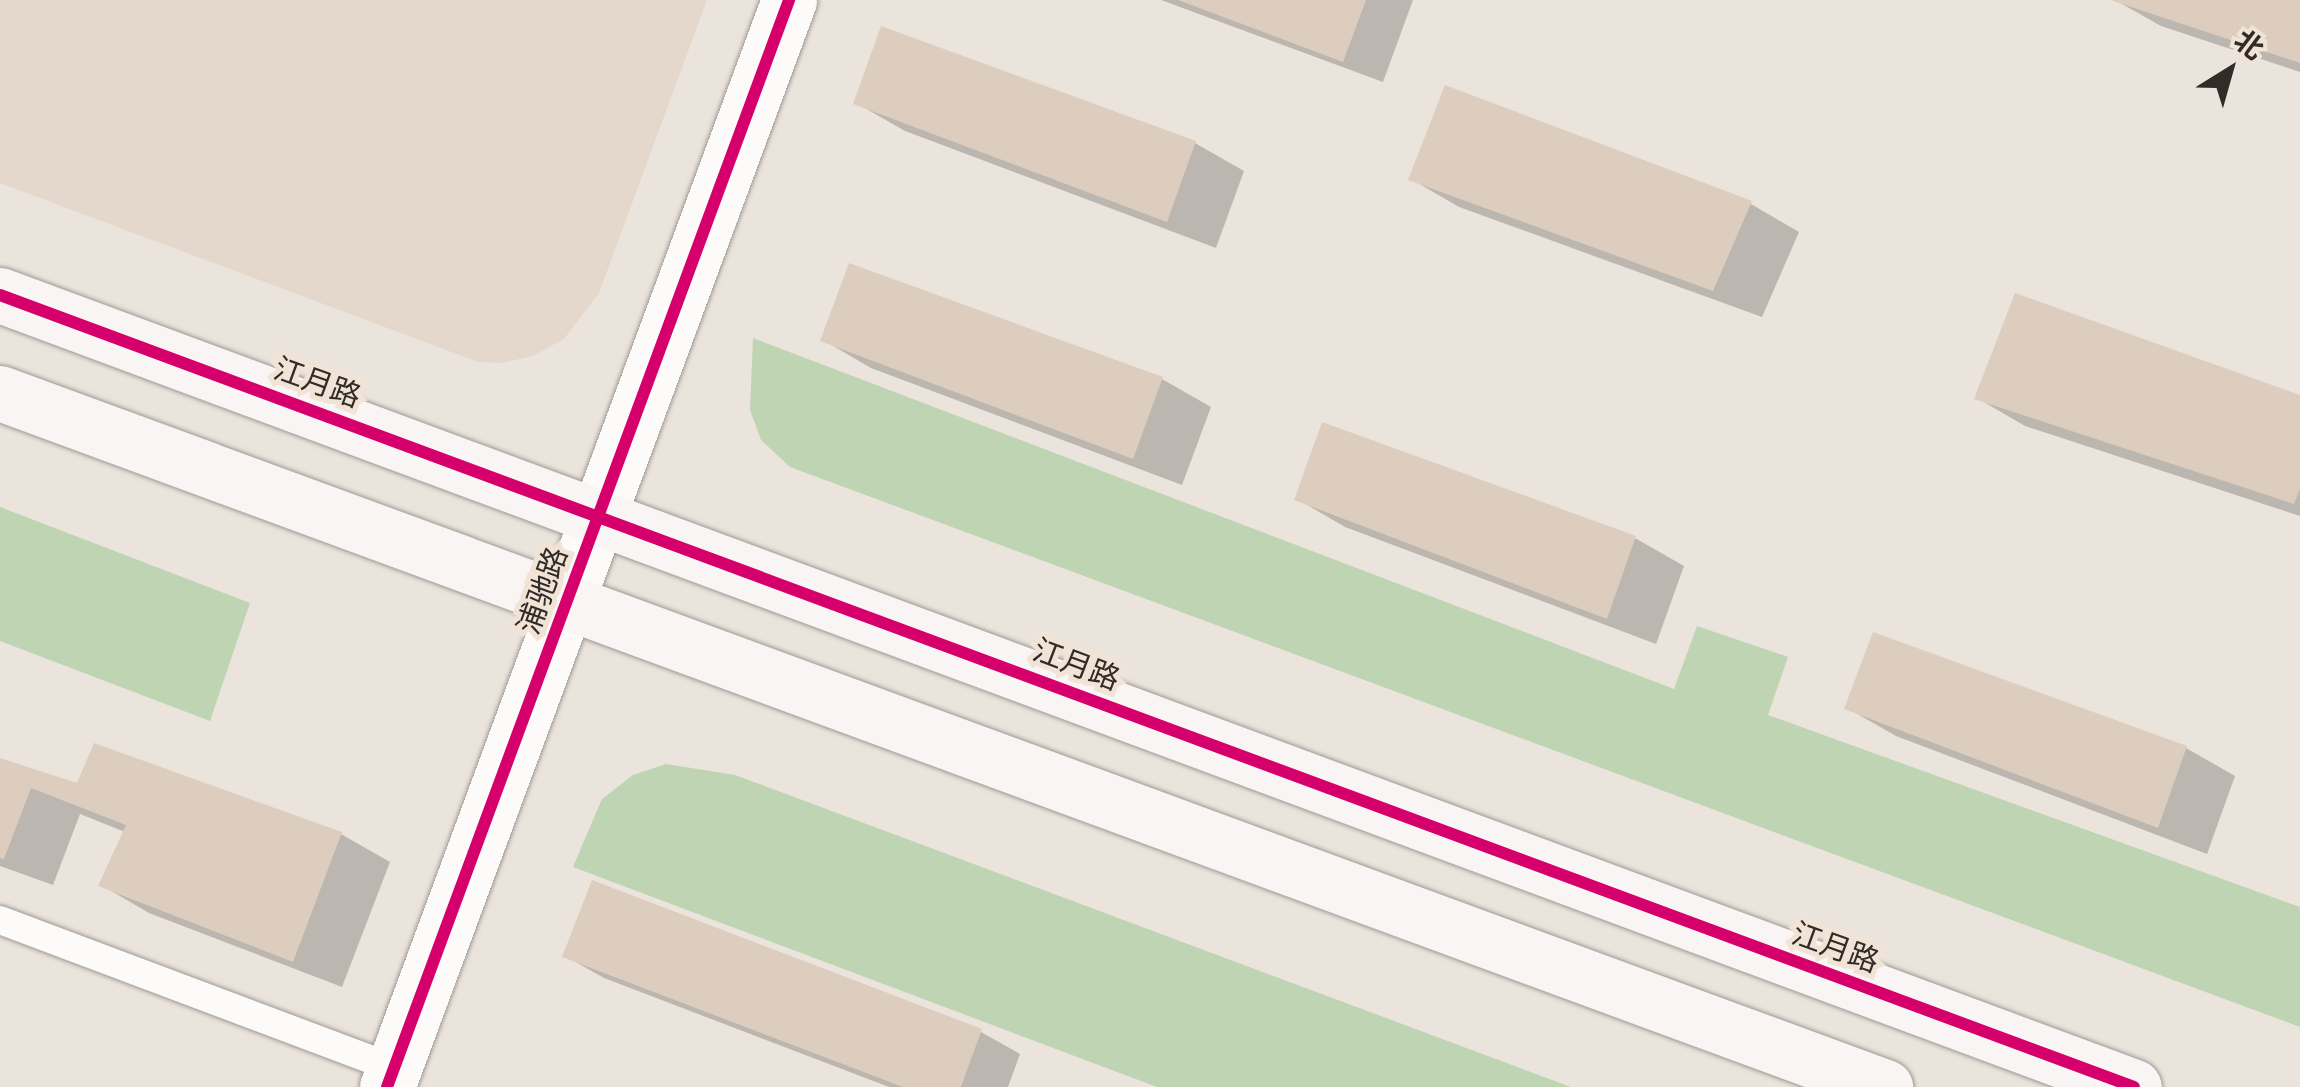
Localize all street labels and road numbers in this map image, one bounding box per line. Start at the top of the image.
street label: 江月路 [269,352,365,416]
street label: 浦驰路 [512,543,576,639]
street label: 江月路 [1028,633,1124,699]
street label: 江月路 [1787,917,1883,981]

